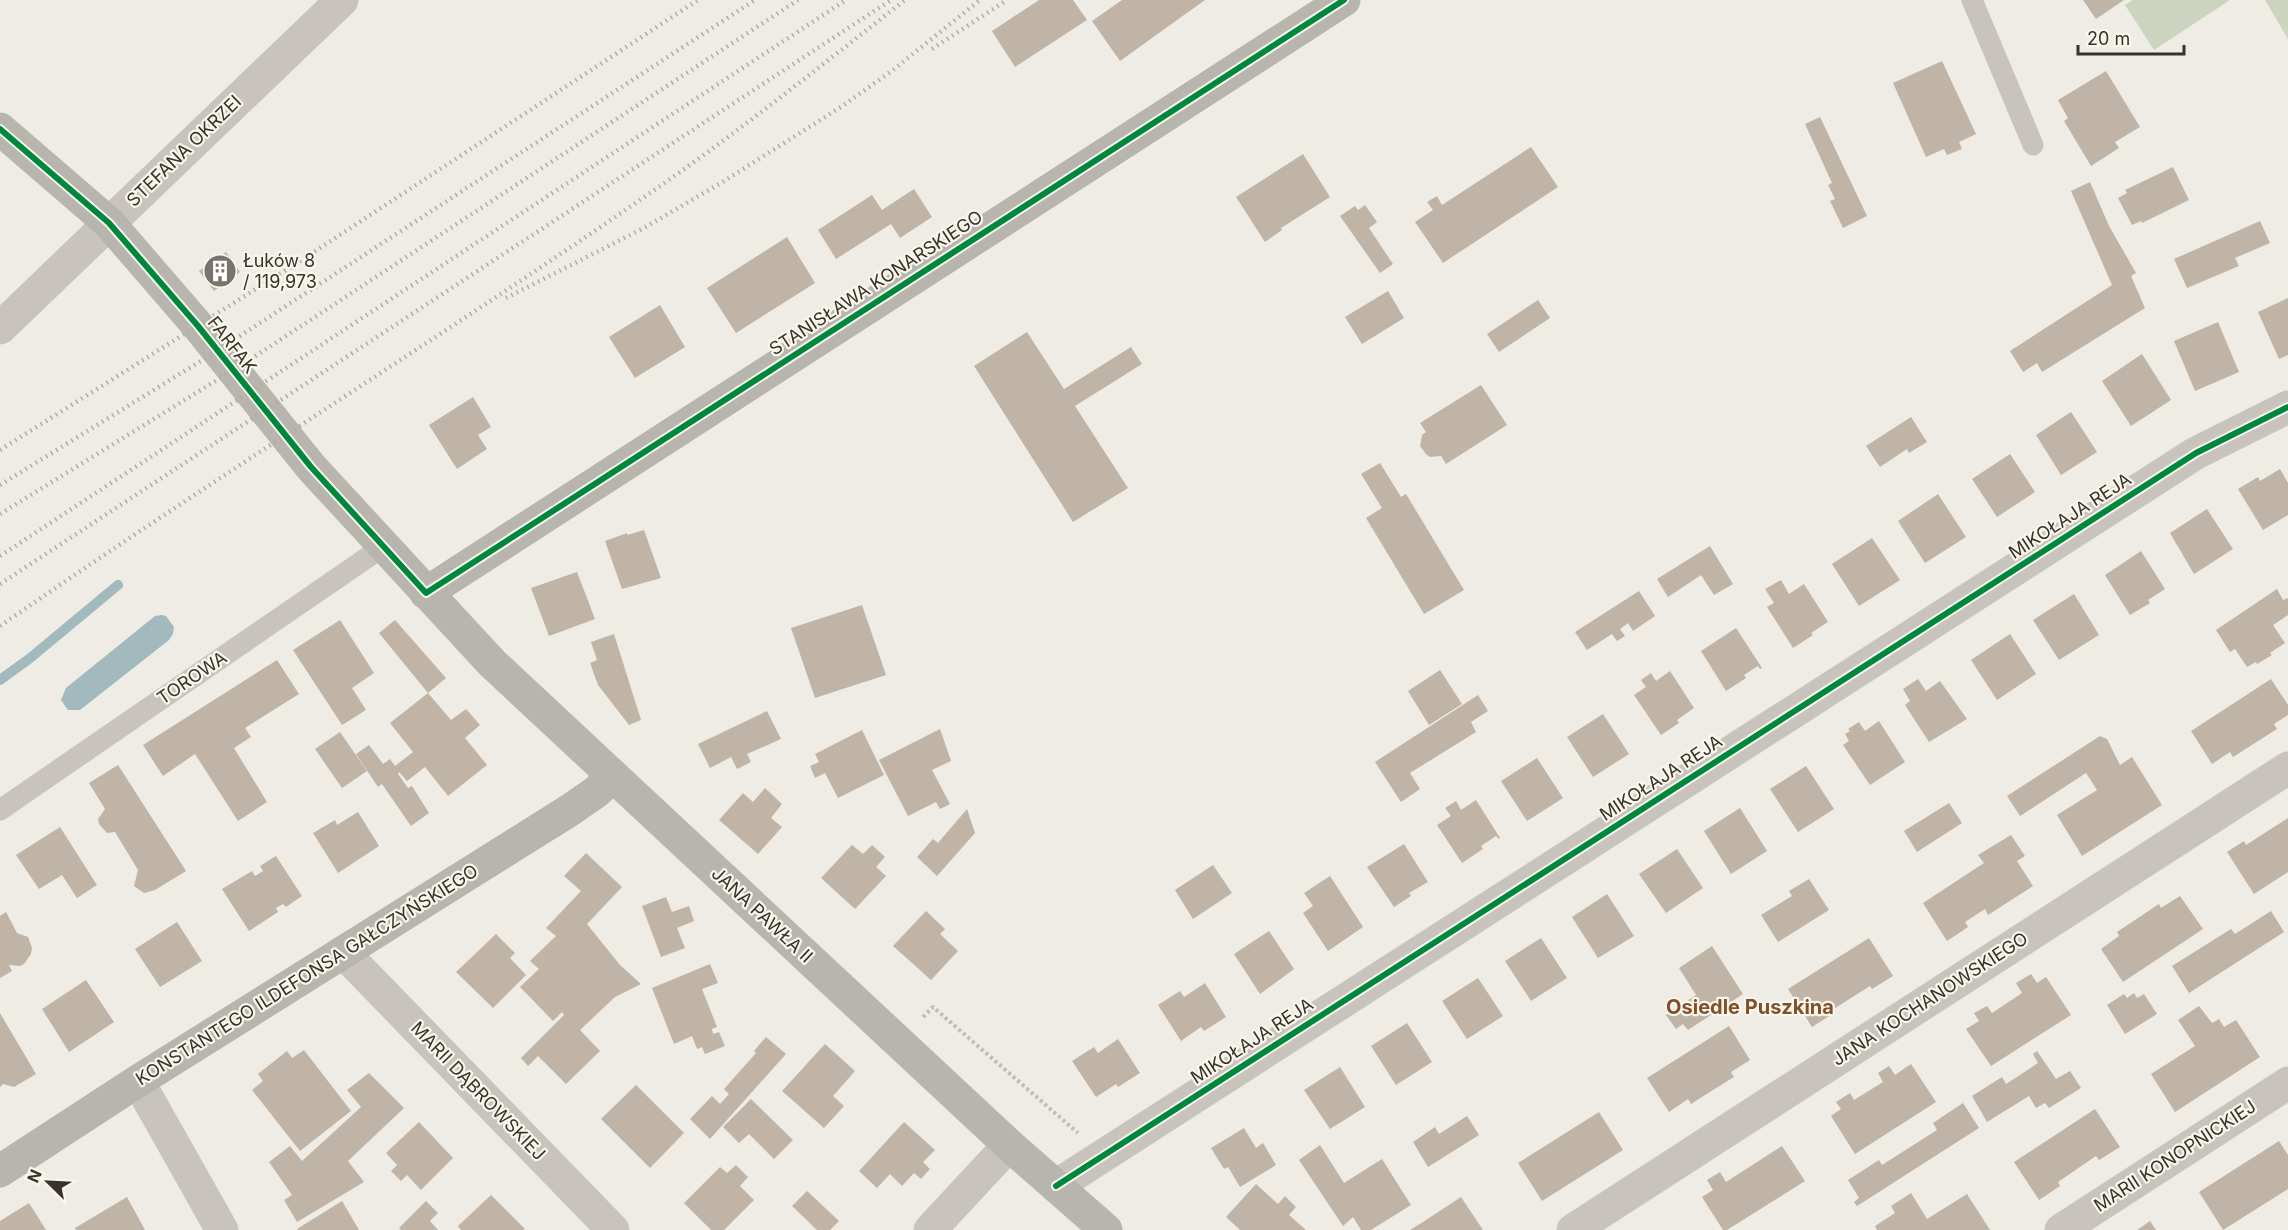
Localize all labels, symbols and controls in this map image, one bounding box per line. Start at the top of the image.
scale bar [2078,18,2184,56]
text: 20 m [2087,28,2130,49]
street label: STEFANA OKRZEI [122,91,245,211]
street label: STANISŁAWA KONARSKIEGO [765,206,986,359]
place label: Łuków 8 / 119,973 [243,250,317,292]
building icon: Łuków 8 / 119,973 [202,253,238,289]
street label: FARFAK [204,312,261,377]
street label: MIKOŁAJA REJA [2005,468,2135,563]
street label: TOROWA [153,647,230,708]
street label: MIKOŁAJA REJA [1596,730,1726,825]
street label: KONSTANTEGO ILDEFONSA GAŁCZYŃSKIEGO [131,859,482,1089]
street label: JANA PAWŁA II [707,862,817,967]
street label: JANA KOCHANOWSKIEGO [1828,927,2032,1070]
street label: MIKOŁAJA REJA [1187,993,1317,1088]
district label: Osiedle Puszkina [1666,995,1834,1019]
street label: MARII DĄBROWSKIEJ [407,1017,550,1164]
street label: MARII KONOPNICKIEJ [2090,1095,2260,1216]
north arrow [18,1152,78,1212]
text: N [23,1166,46,1186]

